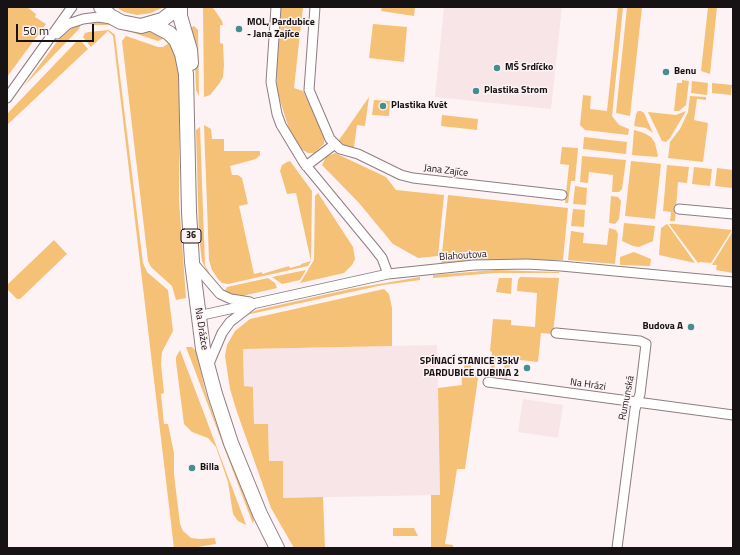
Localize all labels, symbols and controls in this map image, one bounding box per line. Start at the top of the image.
scale bar [18,16,96,42]
place label: MOL, Pardubice - Jana Zajíce [247,17,315,40]
text: 50 m [23,21,49,40]
marker: MOL, Pardubice - Jana Zajíce [234,24,244,34]
place label: MŠ Srdíčko [505,62,553,74]
marker: MŠ Srdíčko [492,63,502,73]
place label: Benu [674,66,696,78]
marker: Benu [661,67,671,77]
place label: Plastika Strom [484,85,548,97]
marker: Plastika Strom [471,86,481,96]
place label: Plastika Květ [391,100,448,112]
marker: Plastika Květ [378,101,388,111]
street label: Jana Zajíce [423,162,469,180]
road number: 36 [181,229,201,243]
street label: Blahoutova [439,248,487,264]
street label: Na Drážce [192,307,210,351]
place label: Budova A [642,321,683,333]
marker: Budova A [686,322,696,332]
place label: SPÍNACÍ STANICE 35kV PARDUBICE DUBINA 2 [420,356,519,380]
marker: SPÍNACÍ STANICE 35kV PARDUBICE DUBINA 2 [522,363,532,373]
street label: Rumunská [617,375,637,421]
street label: Na Hrázi [569,377,607,393]
place label: Billa [200,462,219,474]
marker: Billa [187,463,197,473]

